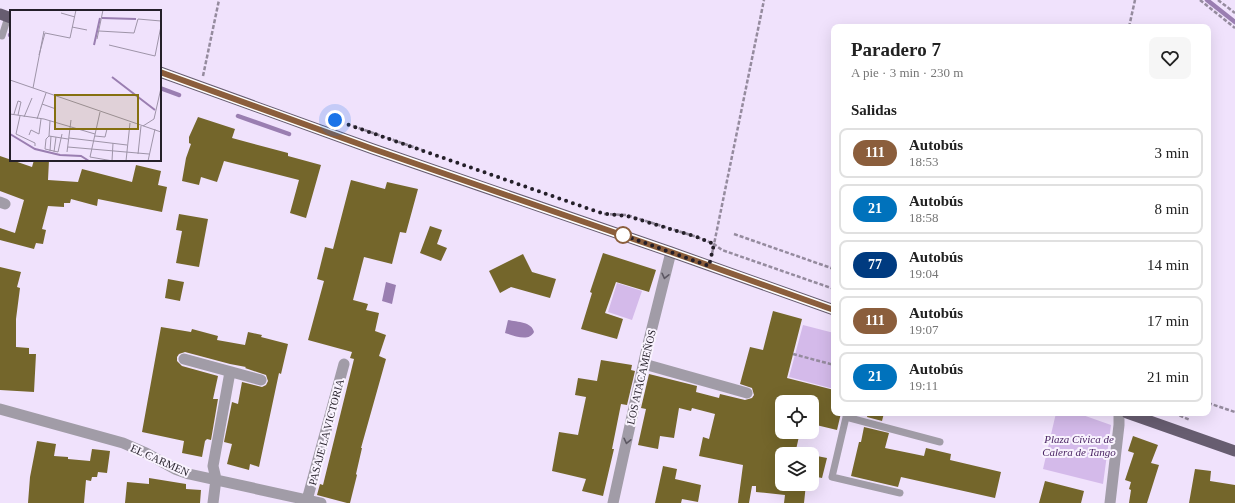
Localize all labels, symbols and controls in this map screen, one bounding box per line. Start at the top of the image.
inset map [10,10,161,161]
button: heart [1149,37,1191,79]
text: Paradero 7 [851,39,941,60]
text: A pie · 3 min · 230 m [851,65,963,80]
text: Salidas [851,102,897,118]
your location [325,110,345,130]
text: Autobús [909,137,963,153]
text: 111 [865,145,885,160]
text: 3 min [1154,145,1189,161]
text: 18:53 [909,154,939,169]
text: Autobús [909,193,963,209]
text: 21 [868,201,882,216]
text: 8 min [1154,201,1189,217]
text: 18:58 [909,210,939,225]
unlabelled marker [614,226,632,244]
text: Autobús [909,249,963,265]
text: 77 [868,257,882,272]
text: 14 min [1147,257,1189,273]
text: 19:04 [909,266,939,281]
one-way arrow [661,273,669,279]
text: Autobús [909,305,963,321]
text: 111 [865,313,885,328]
text: 17 min [1147,313,1189,329]
text: 19:07 [909,322,939,337]
street label: LOS ATACAMEÑOS [624,328,658,426]
text: Autobús [909,361,963,377]
text: 21 [868,369,882,384]
text: 21 min [1147,369,1189,385]
street label: PASAJE LA VICTORIA [306,377,346,487]
text: 19:11 [909,378,938,393]
map controls [775,395,819,491]
button: locate [775,395,819,439]
park label: Plaza Cívica de Calera de Tango [1042,433,1116,458]
one-way arrow [623,437,631,444]
street label: EL CARMEN [129,442,191,478]
button: layers [775,447,819,491]

